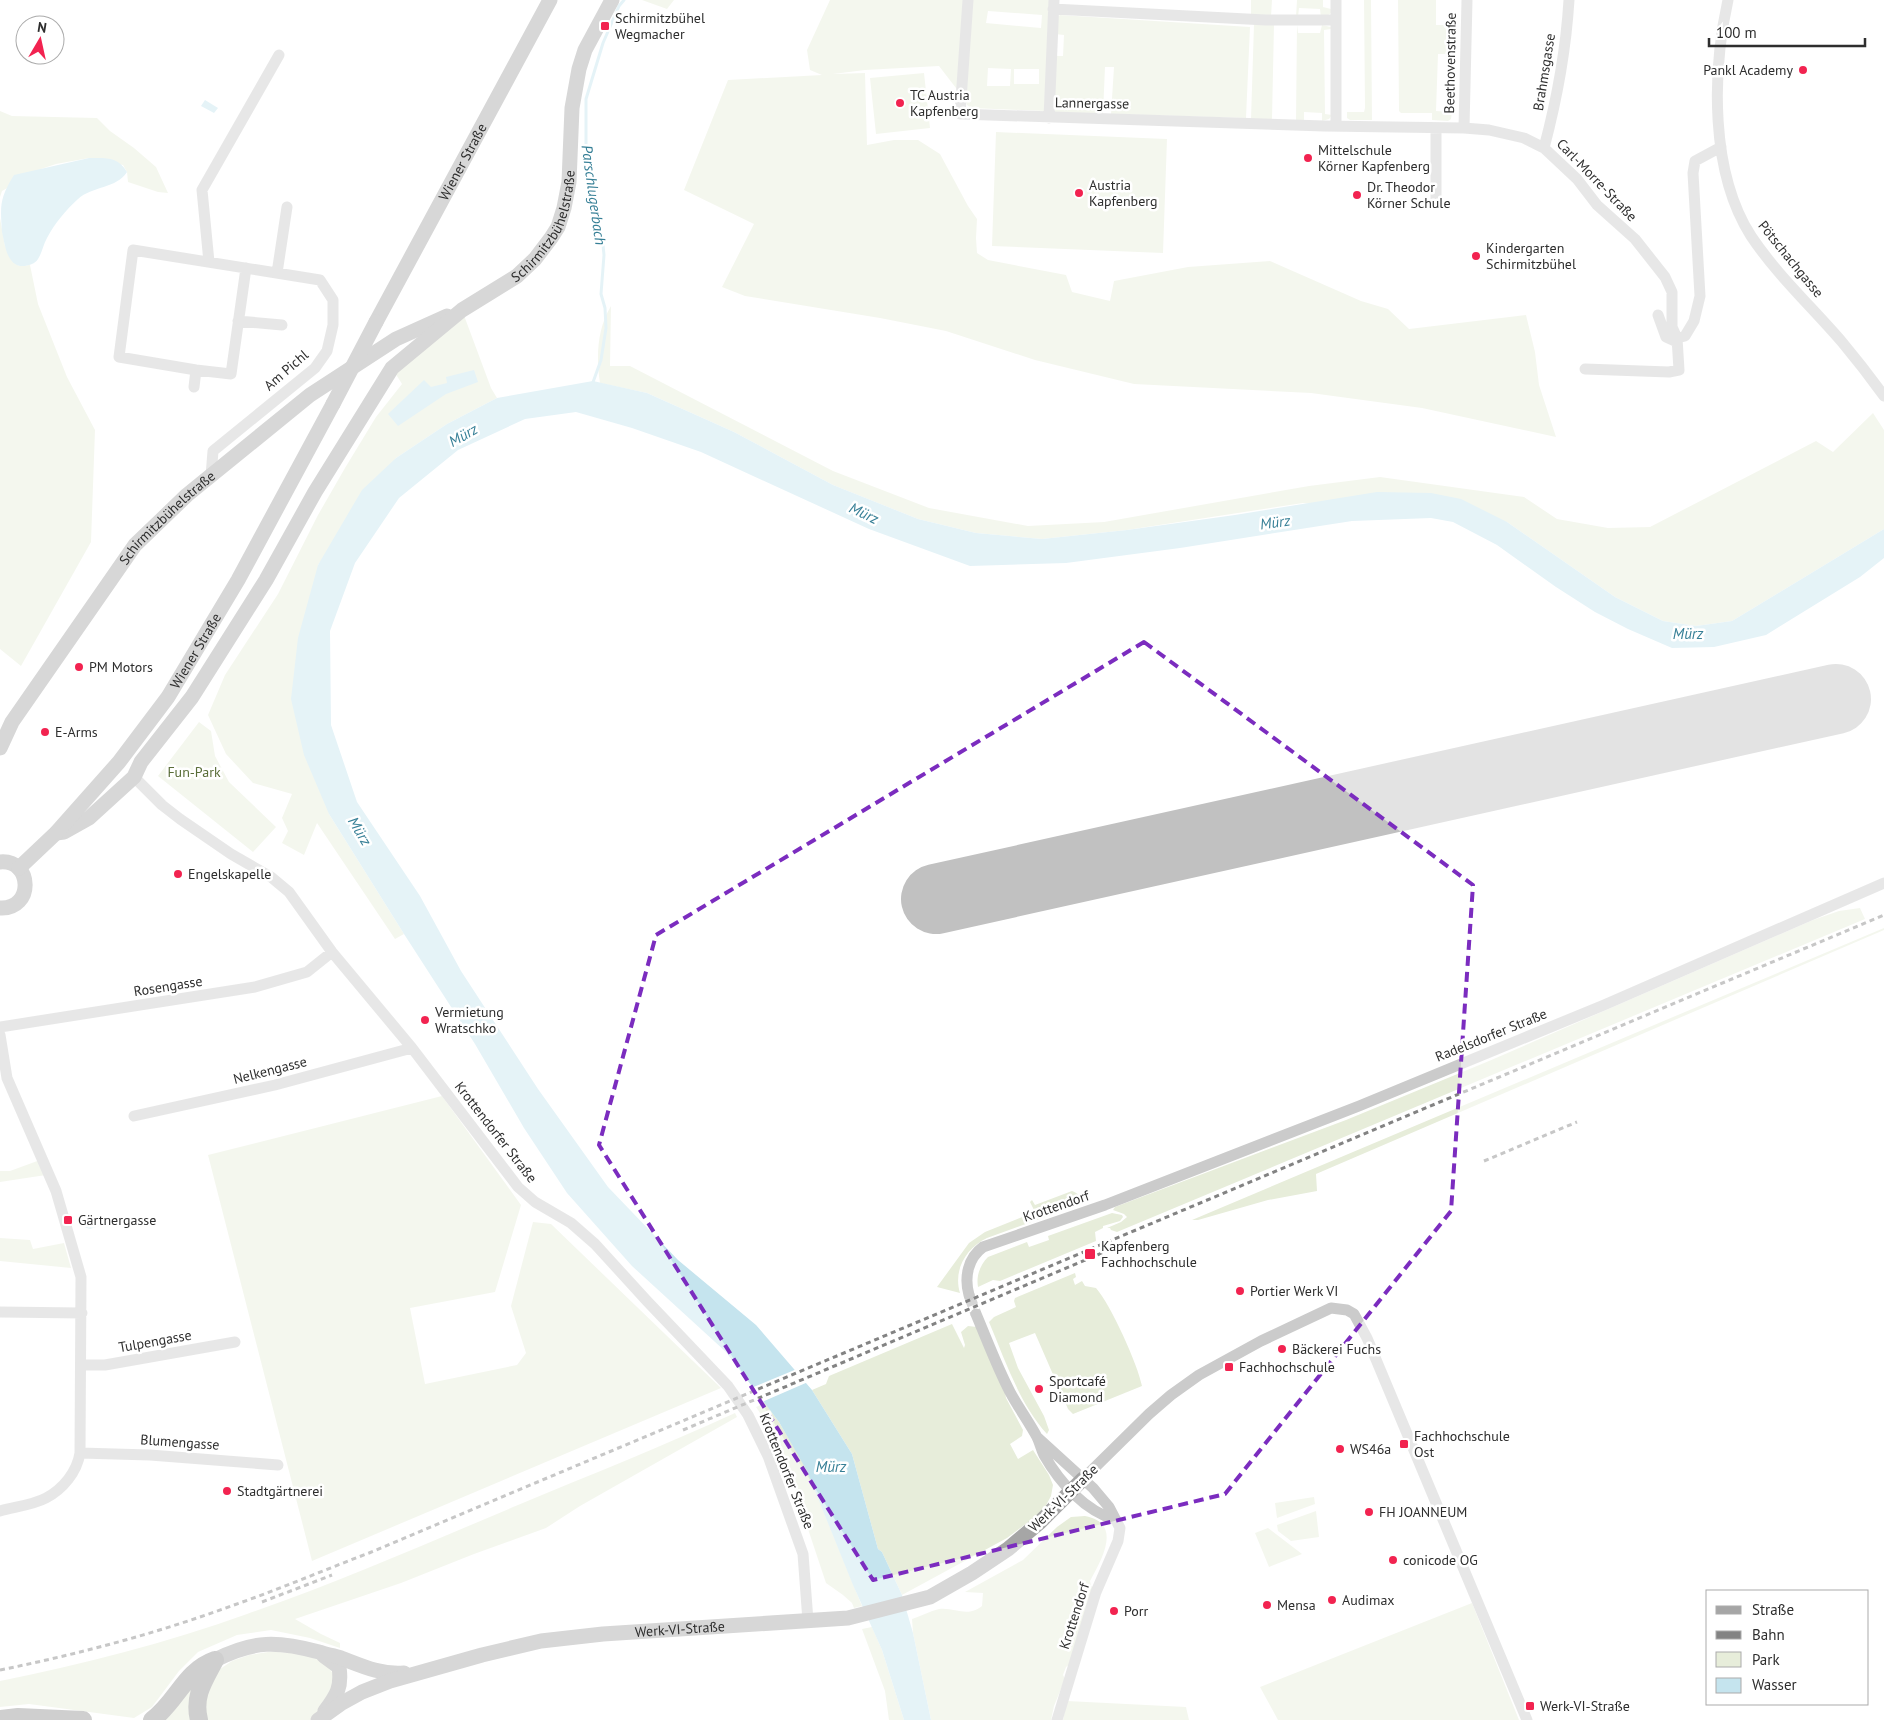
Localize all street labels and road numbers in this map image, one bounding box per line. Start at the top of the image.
street label: Beethovenstraße [1440,12,1460,114]
street label: Brahmsgasse [1529,32,1559,112]
street label: Lannergasse [1055,93,1129,113]
street label: Wiener Straße [434,120,491,204]
street label: Carl-Morre-Straße [1553,135,1641,225]
street label: Schirmitzbühelstraße [508,170,578,287]
street label: Pötschachgasse [1755,217,1827,301]
street label: Am Pichl [260,346,312,394]
street label: Schirmitzbühelstraße [115,467,219,568]
street label: Wiener Straße [166,610,225,692]
street label: Rosengasse [132,972,204,1000]
street label: Radelsdorfer Straße [1433,1004,1549,1066]
street label: Nelkengasse [231,1052,309,1088]
street label: Krottendorfer Straße [451,1078,541,1186]
street label: Krottendorf [1021,1186,1092,1226]
street label: Tulpengasse [117,1326,193,1356]
street label: Krottendorfer Straße [756,1410,818,1532]
street label: Blumengasse [140,1430,220,1454]
street label: Werk-VI-Straße [1024,1460,1102,1536]
street label: Krottendorf [1055,1580,1093,1651]
street label: Werk-VI-Straße [634,1617,725,1641]

